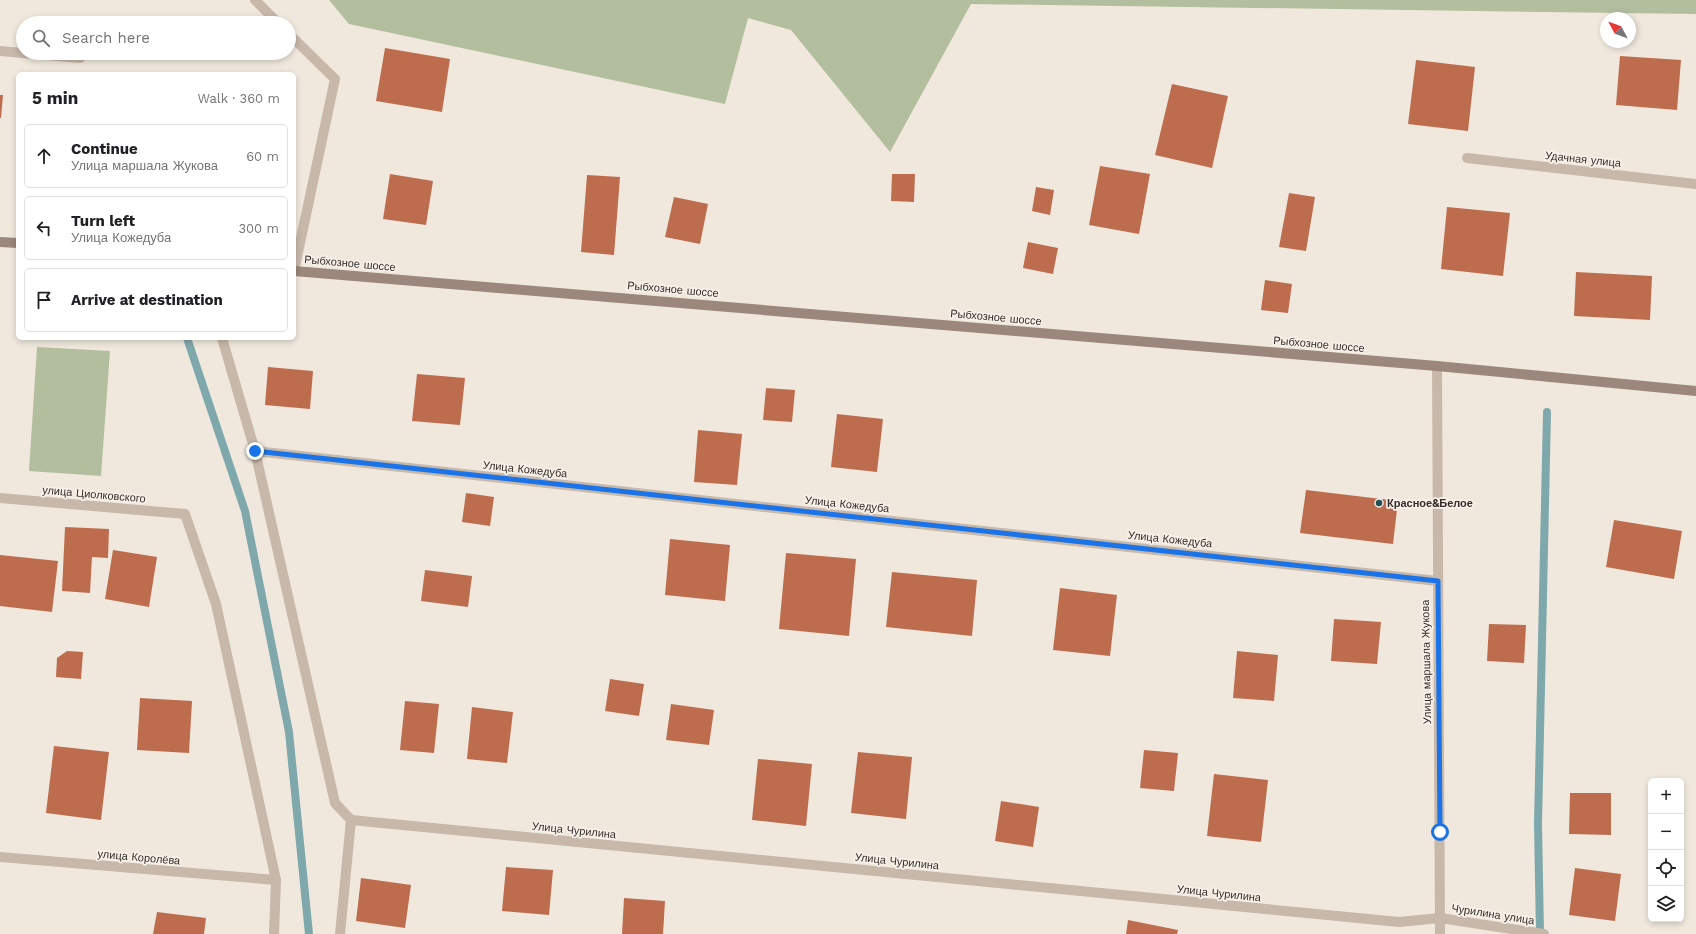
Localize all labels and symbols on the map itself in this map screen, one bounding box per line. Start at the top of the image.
north arrow [1600,12,1636,48]
street label: Удачная улица [1544,149,1622,170]
street label: Рыбхозное шоссе [304,253,396,274]
street label: Рыбхозное шоссе [627,279,719,300]
street label: Рыбхозное шоссе [950,307,1042,328]
street label: Рыбхозное шоссе [1273,334,1365,355]
route end [246,442,264,460]
street label: Улица Кожедуба [482,459,569,480]
street label: улица Циолковского [42,483,146,505]
street label: Улица Кожедуба [804,494,891,515]
place label: Красное&Белое [1387,497,1473,510]
marker: Красное&Белое [1374,498,1384,508]
street label: Улица Кожедуба [1127,529,1214,550]
street label: Улица маршала Жукова [1419,599,1434,724]
street label: Улица Чурилина [531,820,618,841]
route start [1431,823,1449,841]
street label: улица Королёва [97,847,182,868]
street label: Улица Чурилина [854,851,941,872]
street label: Улица Чурилина [1176,883,1263,904]
street label: Чурилина улица [1451,902,1536,928]

